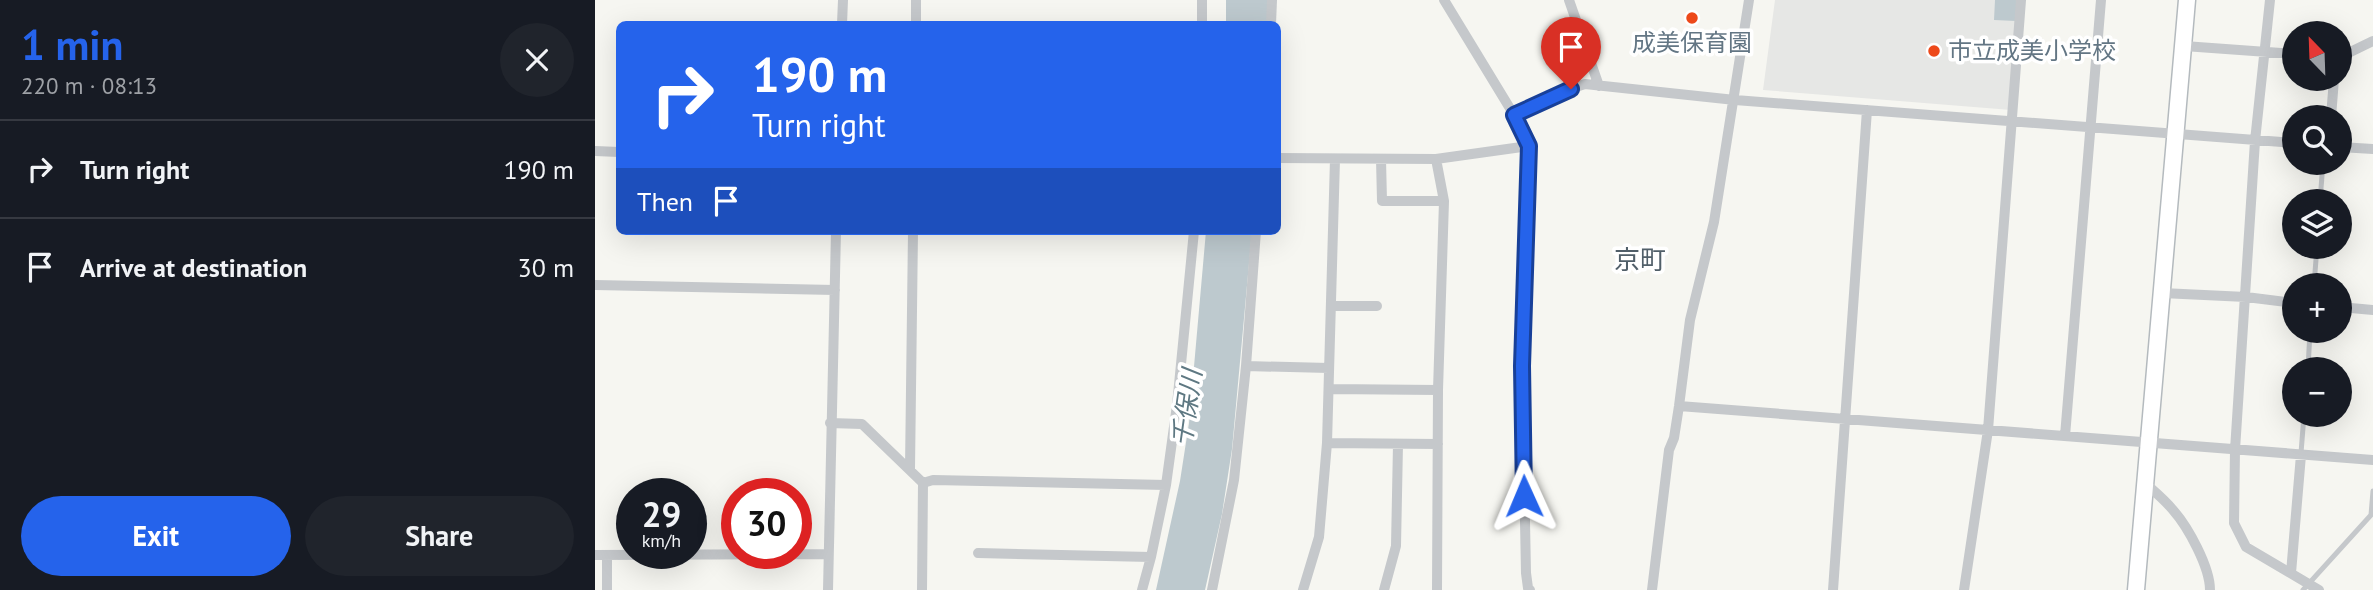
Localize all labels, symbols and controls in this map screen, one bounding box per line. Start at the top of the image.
marker: 成美保育園 [1684,10,1700,26]
text: 1 min [21,17,123,72]
pin [1541,17,1601,89]
north arrow [2282,21,2352,91]
map controls [2282,21,2352,427]
button: close [500,23,574,97]
place label: 成美保育園 [1632,27,1752,58]
icon: arrive [1552,28,1590,66]
place label: 市立成美小学校 [1948,35,2116,66]
text: 190 m [752,42,887,106]
marker: 市立成美小学校 [1926,43,1942,59]
icon: right [637,49,728,140]
text: 220 m · 08:13 [21,71,157,100]
text: Turn right [752,104,886,146]
button: search [2282,105,2352,175]
icon: right [21,150,59,188]
text: Turn right [80,153,189,186]
text: 190 m [503,153,574,186]
icon: arrive [707,182,745,220]
text: Then [637,185,693,218]
button: layers [2282,189,2352,259]
district label: 京町 [1614,243,1666,276]
icon: arrive [21,248,59,286]
text: Arrive at destination [80,251,307,284]
text: 30 m [518,251,574,284]
button: + [2282,273,2352,343]
button: − [2282,357,2352,427]
water label: 千保川 [1165,364,1209,449]
position arrow [1487,459,1561,533]
speed limit sign: 30 [721,478,812,569]
text: 29 [642,491,681,537]
button: Exit [21,496,291,576]
button: Share [305,496,574,576]
text: km/h [642,529,681,552]

